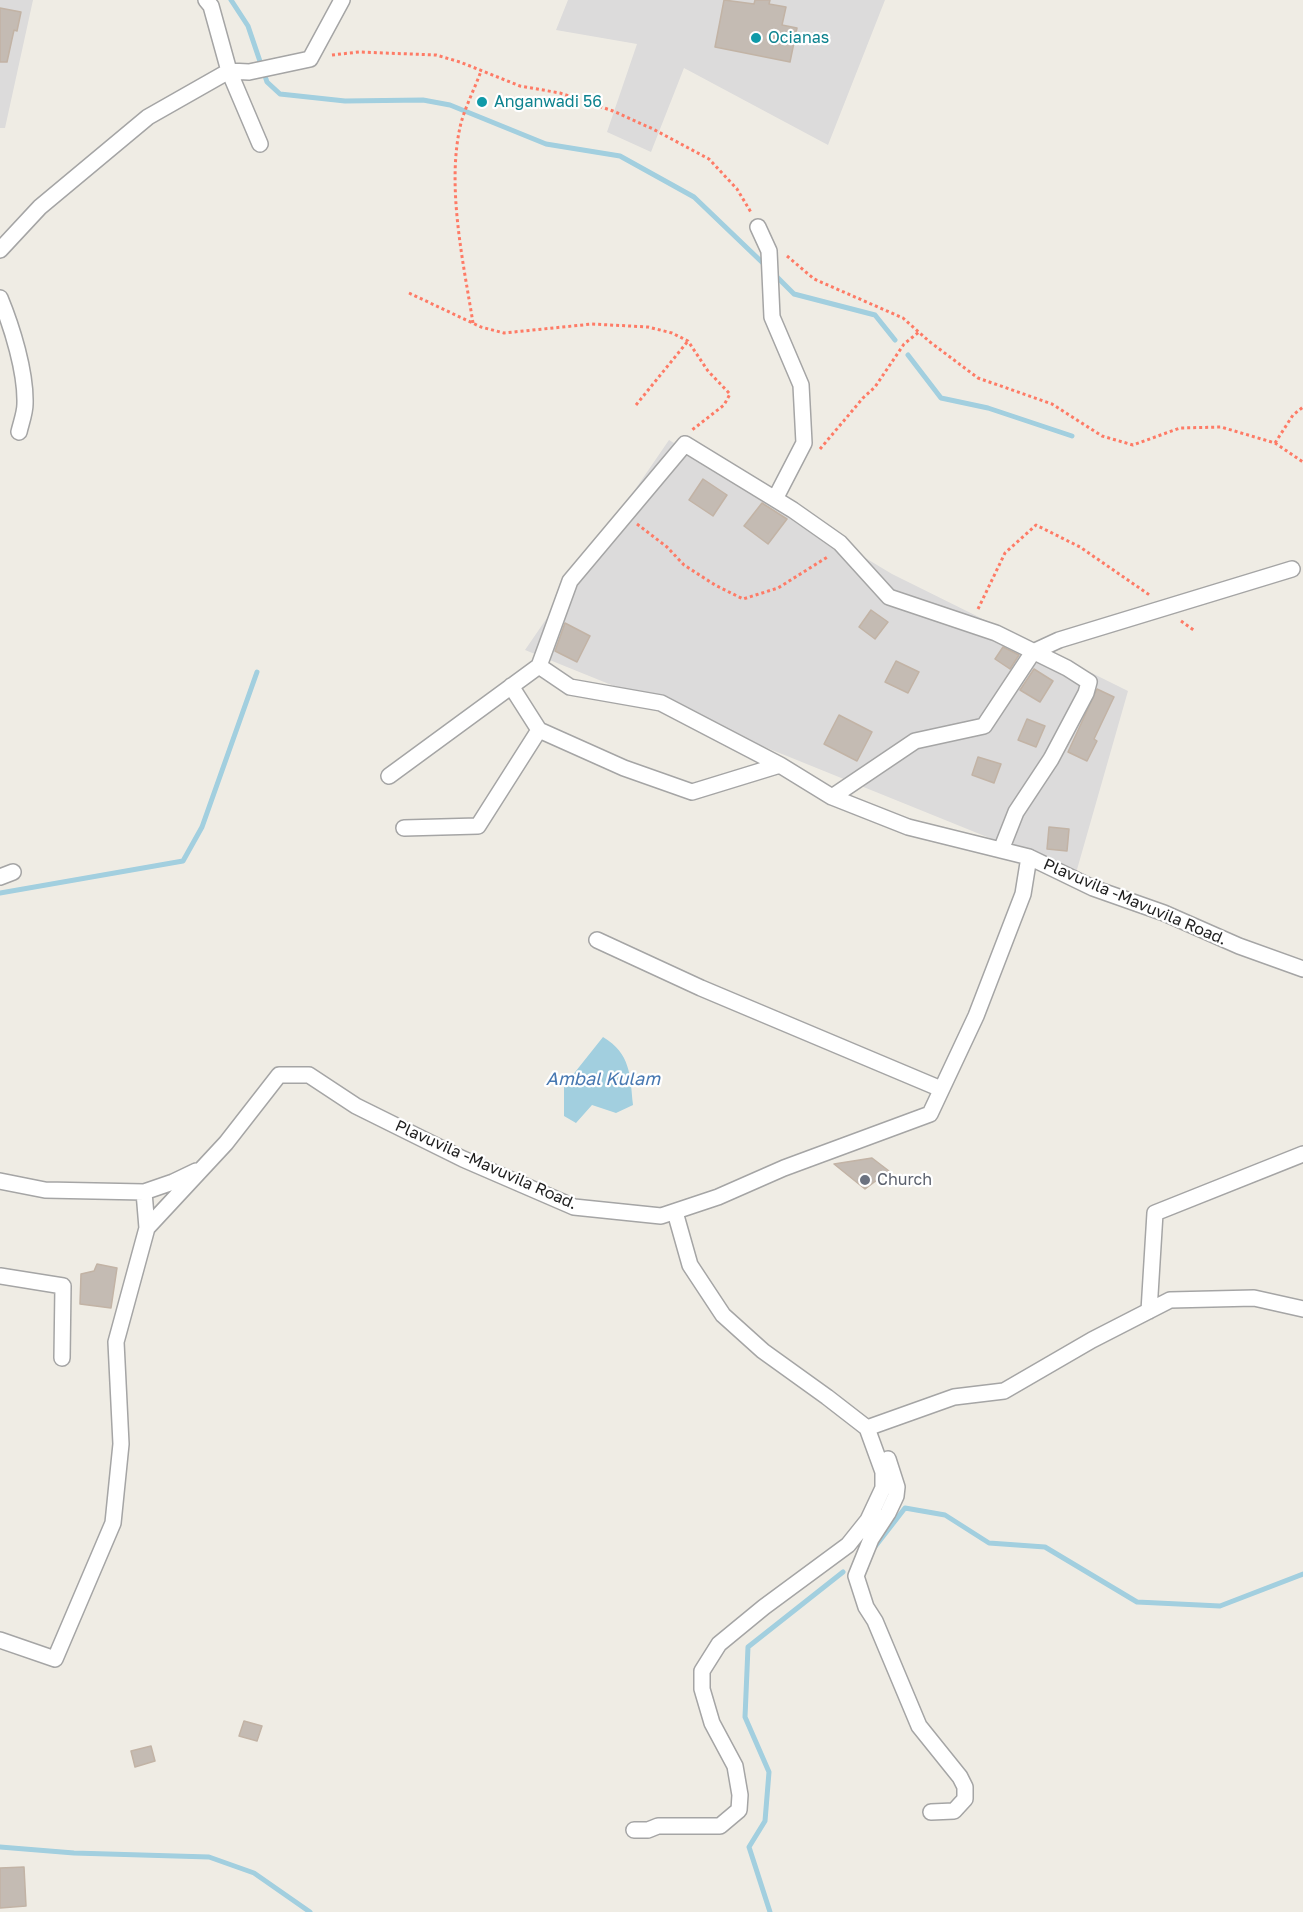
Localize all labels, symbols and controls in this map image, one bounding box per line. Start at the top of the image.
place label: Ocianas [768,28,829,48]
marker: Ocianas [749,31,763,45]
place label: Anganwadi 56 [494,92,602,112]
marker: Anganwadi 56 [475,95,489,109]
street label: Plavuvila -Mavuvila Road. [1041,855,1229,949]
water label: Ambal Kulam [546,1068,660,1090]
street label: Plavuvila -Mavuvila Road. [392,1116,580,1214]
place label: Church [877,1170,932,1190]
marker: Church [858,1173,872,1187]

